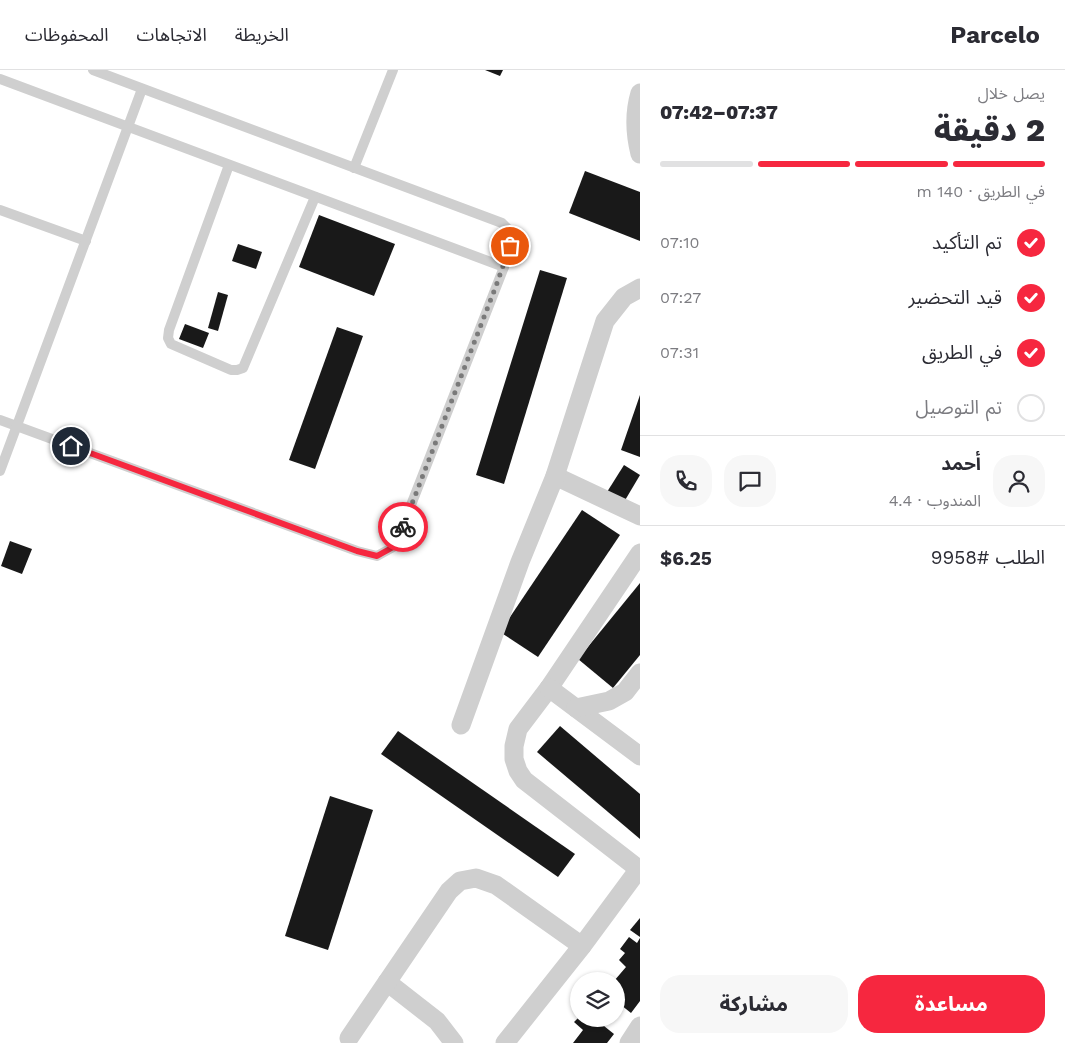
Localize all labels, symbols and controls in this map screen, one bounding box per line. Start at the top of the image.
text: Parcelo [950,21,1040,49]
text: المحفوظات [25,24,109,45]
text: الاتجاهات [137,24,207,45]
text: الخريطة [235,24,289,45]
text: يصل خلال [978,84,1045,103]
text: 07:37–07:42 [660,101,778,124]
text: 2 دقيقة [934,111,1045,149]
text: في الطريق · 140 m [917,182,1045,201]
pin [489,225,531,267]
icon: check [1017,229,1045,257]
text: تم التأكيد [932,231,1002,254]
icon: bag [496,232,524,260]
text: 07:10 [660,233,700,252]
icon: check [1017,284,1045,312]
text: قيد التحضير [909,286,1002,309]
text: 07:27 [660,288,701,307]
icon: check [1017,339,1045,367]
text: في الطريق [922,341,1002,364]
text: 07:31 [660,343,699,362]
text: تم التوصيل [916,396,1002,419]
pin [50,425,92,467]
icon: home [57,432,85,460]
text: أحمد [941,452,981,475]
button: phone [660,455,712,507]
button: chat [724,455,776,507]
button: person [993,455,1045,507]
text: المندوب · 4.4 [889,491,981,510]
courier [378,502,428,552]
icon: bike [389,513,417,541]
text: الطلب #9958 [931,546,1045,569]
text: $6.25 [660,547,712,570]
map controls [570,972,625,1027]
button: layers [570,972,625,1027]
button: مشاركة [660,975,848,1033]
button: مساعدة [858,975,1045,1033]

